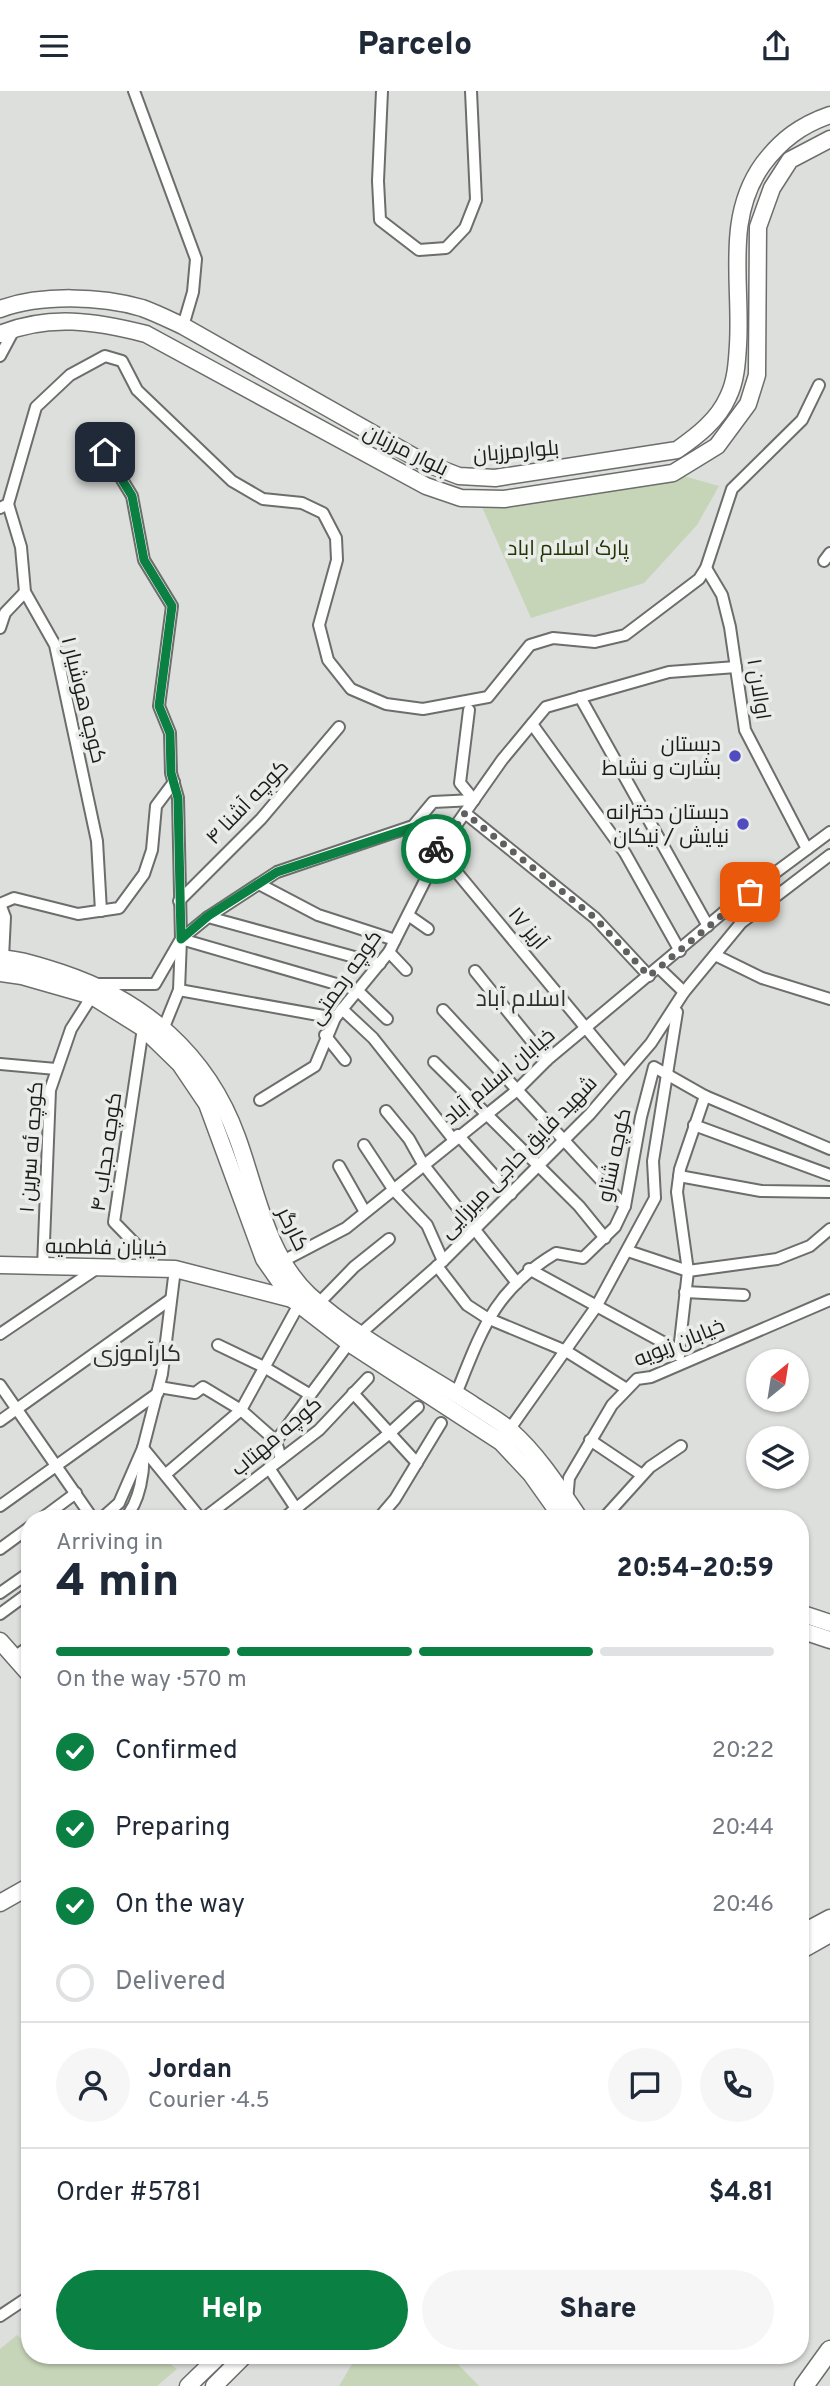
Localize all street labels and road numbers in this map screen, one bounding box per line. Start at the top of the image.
street label: بلوار مرزبان [358,419,452,484]
street label: بلوارمرزبان [472,435,560,470]
street label: کوچه هوشیار ۱ [54,634,111,766]
street label: اوالان ۱ [739,657,776,722]
street label: کوچه آشنا ۴ [201,755,295,851]
street label: آریز ۱۷ [501,902,553,956]
street label: کوچه رحمتی [304,925,389,1031]
street label: خیابان اسلام آباد [439,1023,561,1132]
street label: شهید فایق حاجی میرزایی [434,1071,604,1245]
street label: کوچه ئه سرین ۱ [14,1080,51,1214]
street label: کوچه حجاب ۴ [86,1091,129,1213]
street label: کوچه شتاو [592,1106,639,1205]
street label: کارگر [269,1202,314,1256]
street label: خیابان فاطمیه [45,1234,167,1263]
street label: خیابان زیویه [630,1313,729,1374]
street label: کوچه مهتاب [226,1391,328,1483]

